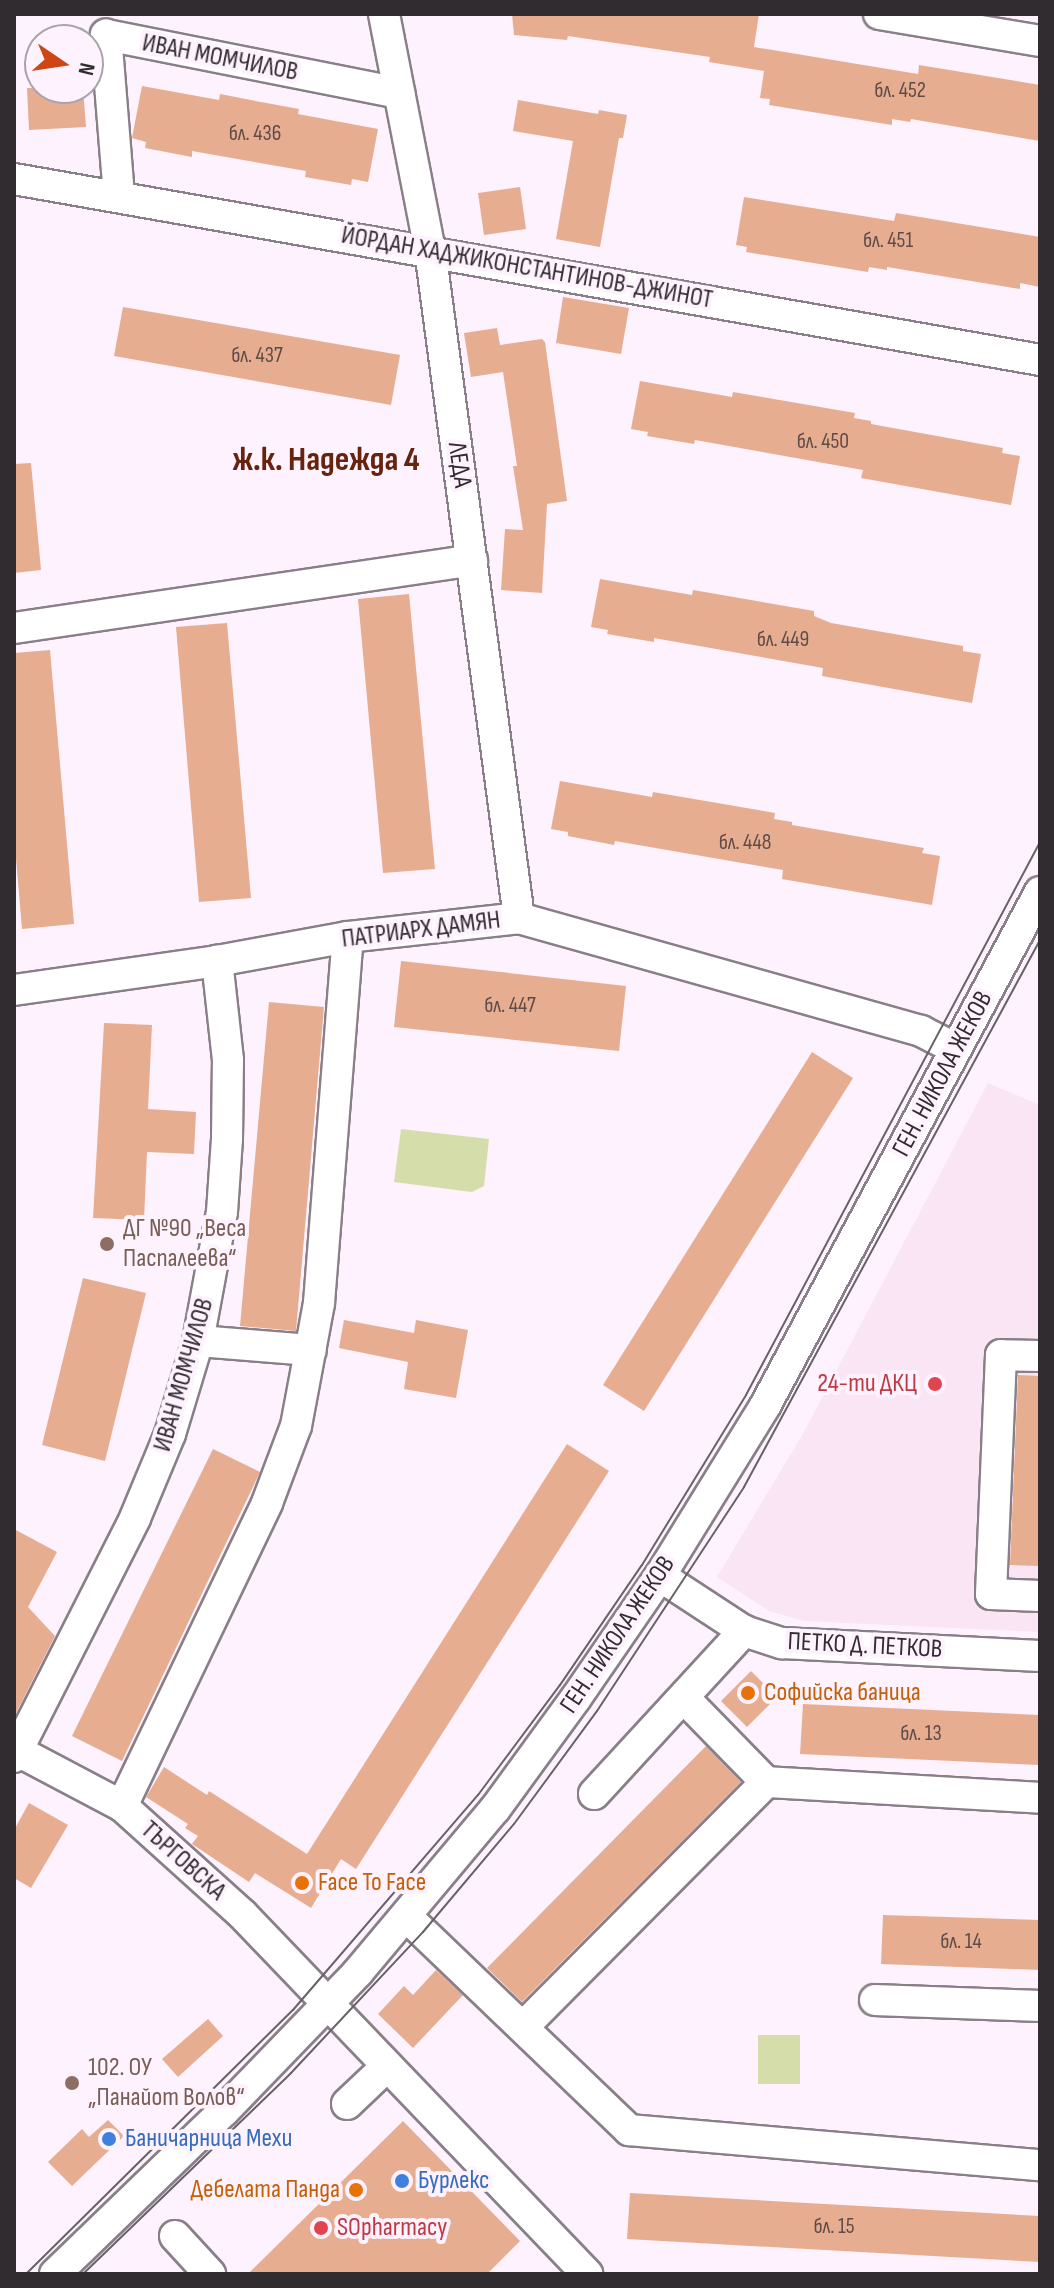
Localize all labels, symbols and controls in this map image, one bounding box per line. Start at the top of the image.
north arrow [24,24,104,104]
street label: ИВАН МОМЧИЛОВ [140,28,300,88]
text: N [71,60,100,78]
house number: бл. 452 [874,78,926,104]
house number: бл. 436 [229,121,281,147]
street label: ЙОРДАН ХАДЖИКОНСТАНТИНОВ-ДЖИНОТ [339,220,715,316]
house number: бл. 451 [863,228,913,254]
house number: бл. 437 [231,343,283,369]
house number: бл. 450 [797,429,849,455]
district label: ж.к. Надежда 4 [232,440,420,480]
street label: ЛЕДА [440,440,478,490]
house number: бл. 449 [757,627,809,653]
house number: бл. 448 [719,830,771,856]
street label: ПАТРИАРХ ДАМЯН [340,905,502,955]
street label: ГЕН. НИКОЛА ЖЕКОВ [886,986,1000,1162]
house number: бл. 447 [484,993,536,1019]
place label: ДГ №90 „Веса Паспалеева“ [123,1213,246,1274]
marker: ДГ №90 „Веса Паспалеева“ [98,1235,116,1253]
street label: ИВАН МОМЧИЛОВ [147,1295,221,1455]
place label: 24-ти ДКЦ [817,1368,917,1400]
marker: 24-ти ДКЦ [924,1373,946,1395]
street label: ГЕН. НИКОЛА ЖЕКОВ [554,1551,682,1719]
street label: ПЕТКО Д. ПЕТКОВ [787,1626,943,1666]
place label: Софийска баница [764,1677,921,1709]
marker: Софийска баница [739,1684,757,1702]
house number: бл. 13 [900,1721,942,1747]
street label: ТЪРГОВСКА [134,1815,232,1907]
place label: Face To Face [318,1867,426,1899]
marker: Face To Face [293,1874,311,1892]
house number: бл. 14 [940,1929,982,1955]
place label: 102. ОУ „Панайот Волов“ [88,2052,245,2114]
marker: 102. ОУ „Панайот Волов“ [63,2074,81,2092]
place label: Баничарница Мехи [125,2123,292,2155]
marker: Баничарница Мехи [100,2130,118,2148]
place label: Бурлекс [418,2165,489,2197]
marker: Бурлекс [393,2172,411,2190]
place label: Дебелата Панда [191,2174,340,2206]
marker: Дебелата Панда [347,2181,365,2199]
place label: SOpharmacy [337,2212,447,2244]
house number: бл. 15 [814,2214,854,2240]
marker: SOpharmacy [312,2219,330,2237]

